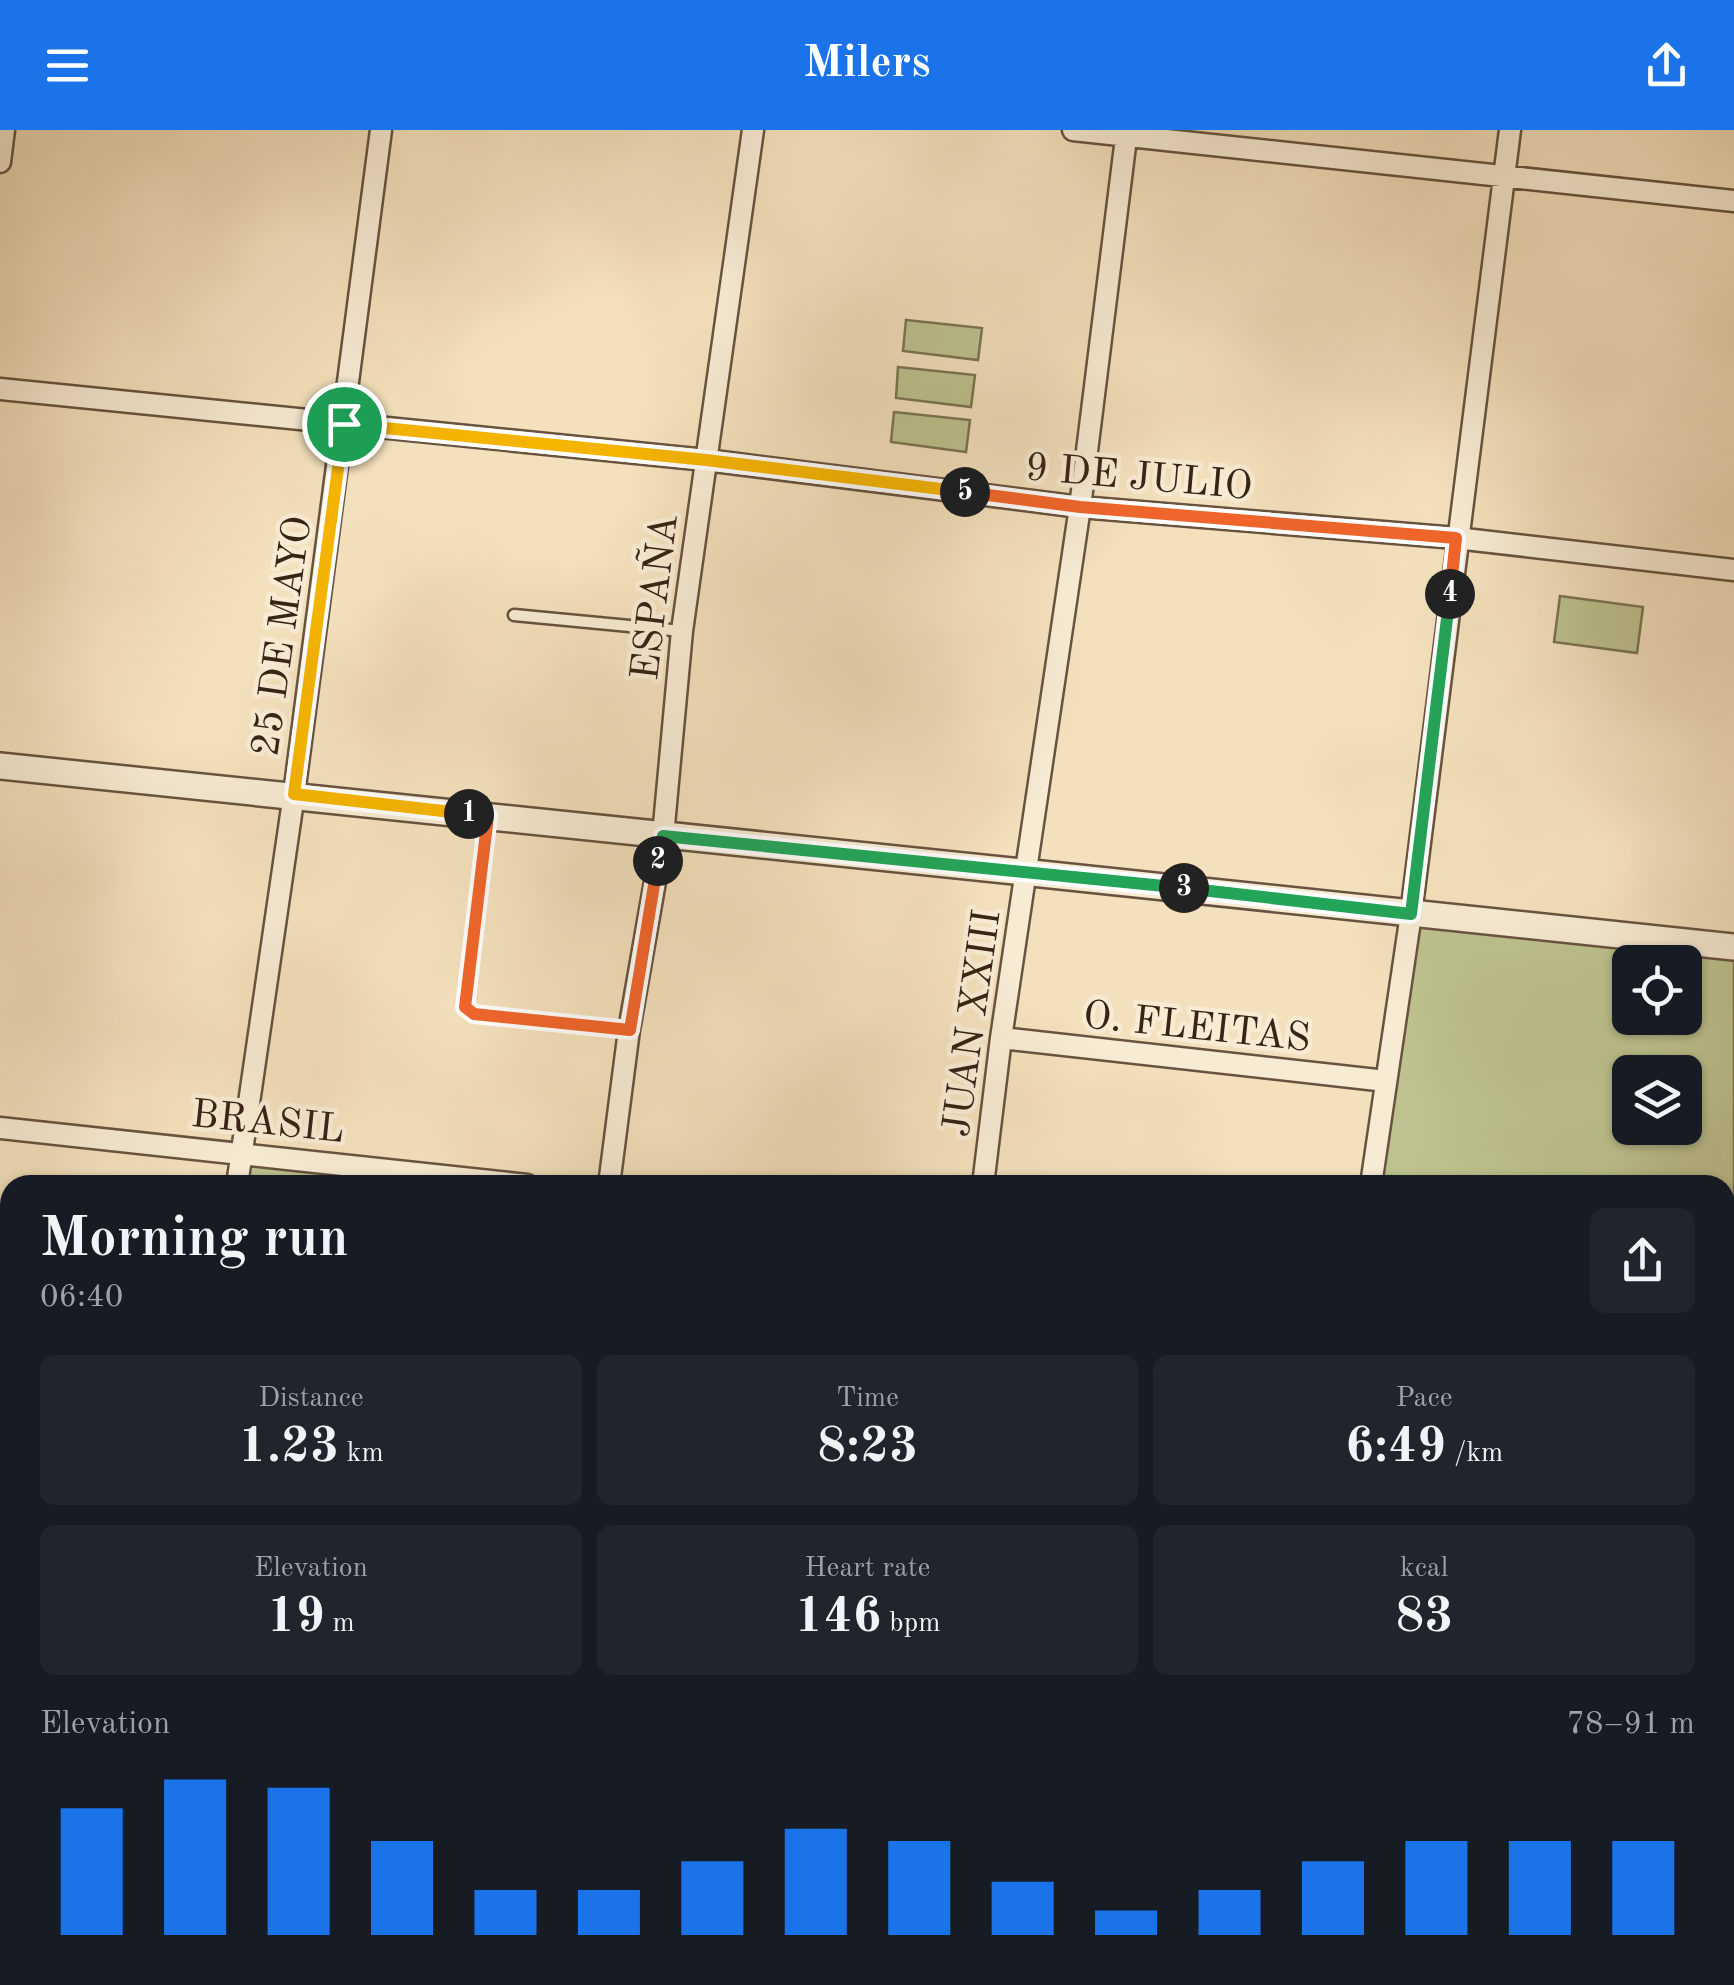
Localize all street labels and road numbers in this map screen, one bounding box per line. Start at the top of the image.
street label: 9 DE JULIO [1023,449,1254,509]
street label: ESPAÑA [619,511,687,683]
street label: 25 DE MAYO [247,514,321,759]
street label: JUAN XXIII [938,907,1010,1140]
street label: O. FLEITAS [1081,997,1312,1061]
street label: BRASIL [189,1096,346,1152]

